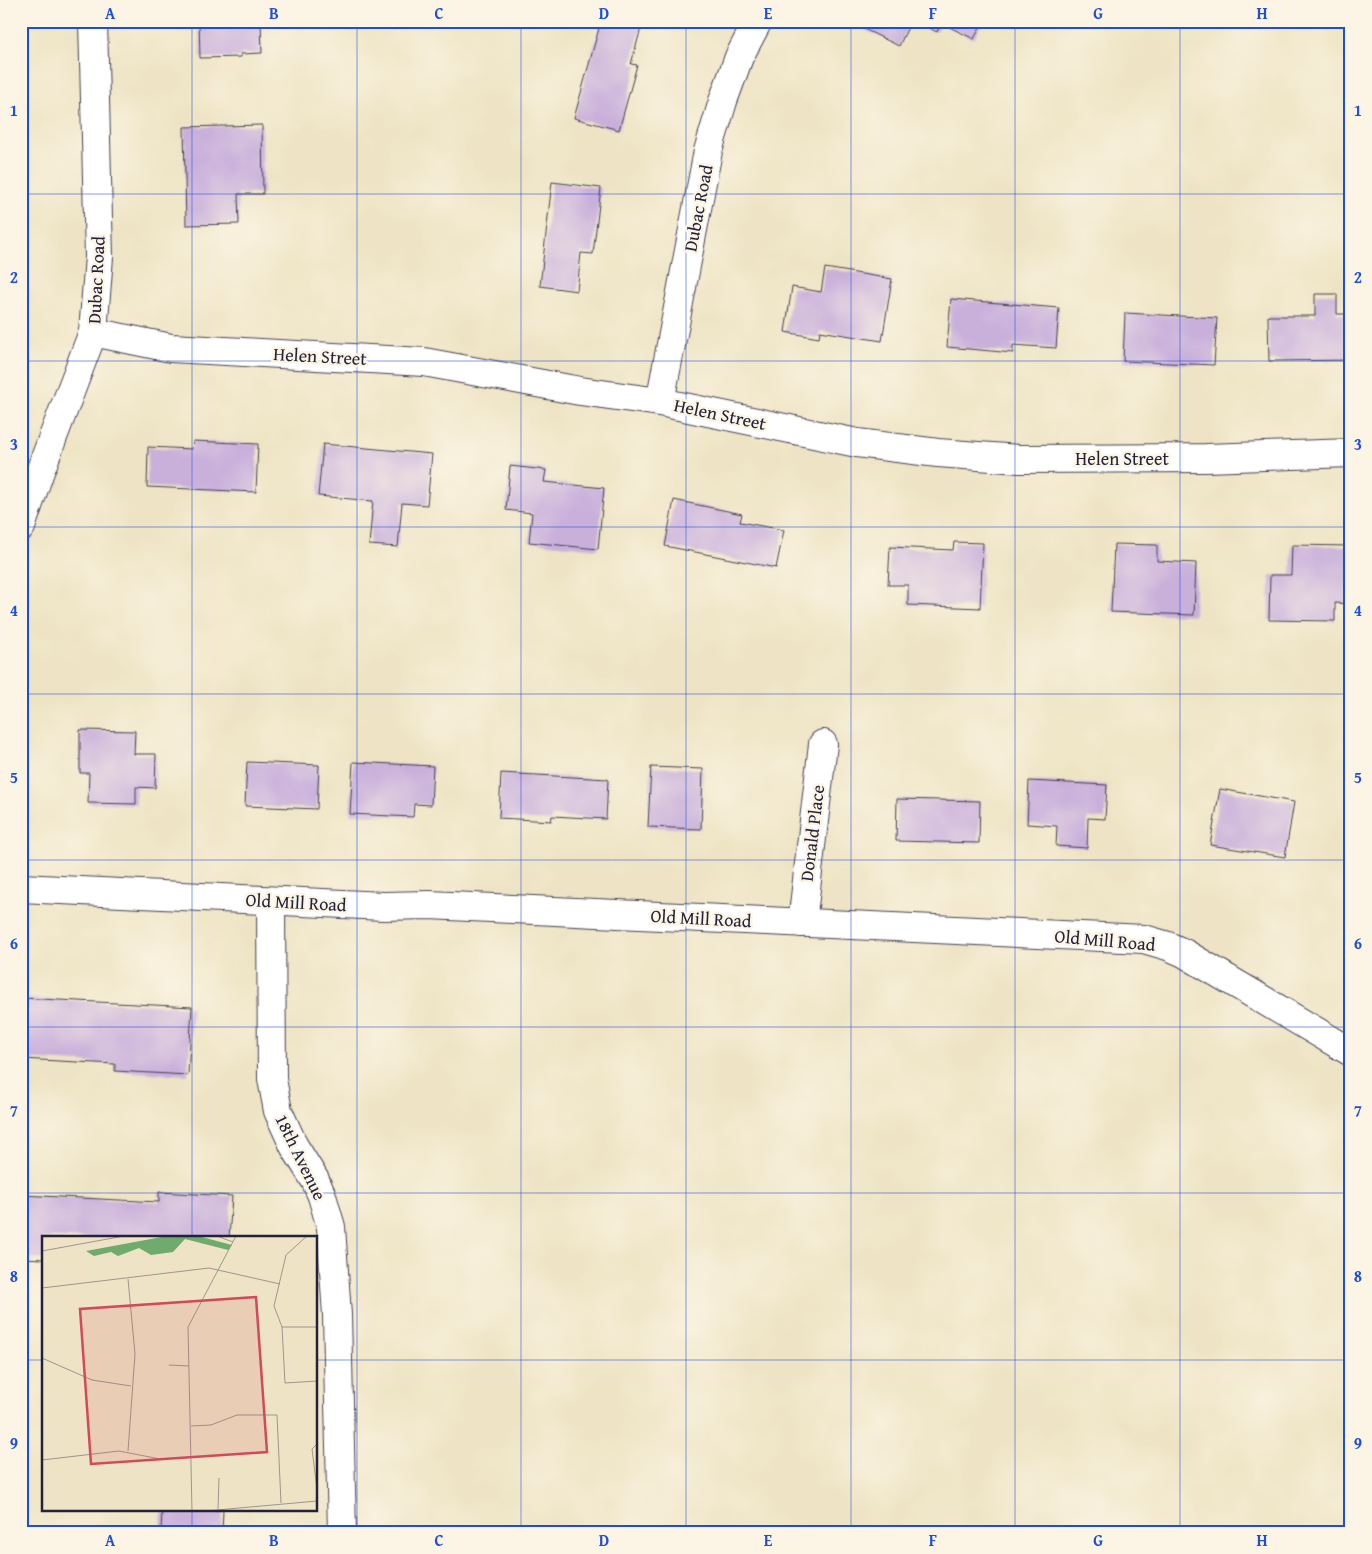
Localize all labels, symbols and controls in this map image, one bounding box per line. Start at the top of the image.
text: A [105,1,116,25]
text: B [269,1,279,25]
text: C [434,1,444,25]
text: D [599,1,609,25]
text: E [764,1,773,25]
text: F [929,1,937,25]
text: G [1093,1,1103,25]
text: H [1256,1,1268,25]
text: 1 [10,98,18,122]
text: 1 [1354,98,1362,122]
street label: Dubac Road [676,162,720,254]
street label: Dubac Road [80,235,112,325]
text: 2 [10,265,18,289]
text: 2 [1354,265,1362,289]
street label: Helen Street [273,340,368,372]
street label: Helen Street [671,391,769,437]
text: 3 [10,432,18,456]
text: 3 [1354,432,1362,456]
street label: Helen Street [1075,445,1169,472]
text: 4 [10,598,18,622]
text: 4 [1354,598,1362,622]
text: 5 [10,765,18,789]
text: 5 [1354,765,1362,789]
street label: Donald Place [793,783,831,883]
street label: Old Mill Road [245,886,348,918]
street label: Old Mill Road [650,902,753,934]
street label: Old Mill Road [1053,922,1157,958]
text: 6 [10,931,18,955]
text: 6 [1354,931,1362,955]
text: 7 [10,1098,18,1122]
text: 7 [1354,1098,1362,1122]
street label: 18th Avenue [268,1109,334,1205]
inset map [42,1236,318,1512]
text: 8 [10,1264,18,1288]
text: 8 [1354,1264,1362,1288]
text: 9 [10,1431,18,1455]
text: 9 [1354,1431,1362,1455]
text: A [105,1528,116,1552]
text: B [269,1528,279,1552]
text: C [434,1528,444,1552]
text: D [599,1528,609,1552]
text: E [764,1528,773,1552]
text: F [929,1528,937,1552]
text: G [1093,1528,1103,1552]
text: H [1256,1528,1268,1552]

